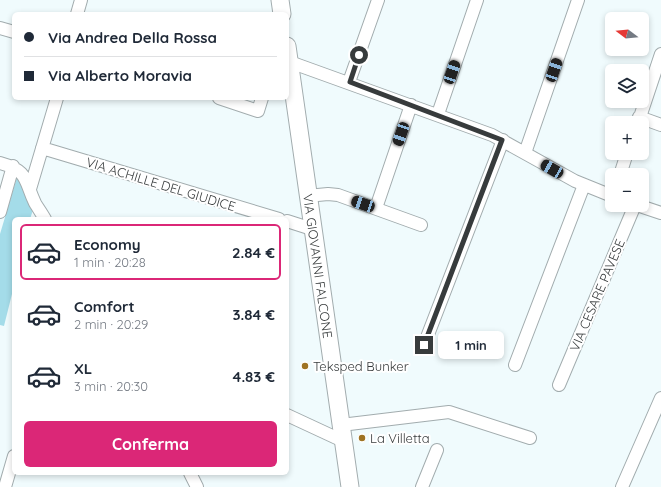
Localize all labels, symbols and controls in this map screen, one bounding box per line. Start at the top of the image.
north arrow [605,12,649,56]
map controls [605,12,649,212]
text: Via Andrea Della Rossa [48,28,217,47]
route start [350,46,368,64]
car [544,57,564,83]
car [442,59,462,85]
button: layers [605,64,649,108]
text: Via Alberto Moravia [48,66,192,85]
button: + [605,116,649,160]
car [391,121,411,147]
street label: VIA ACHILLE DEL GIUDICE [84,154,238,214]
car [539,158,565,180]
button: − [605,168,649,212]
street label: VIA GIOVANNI FALCONE [300,193,336,339]
car [350,194,376,214]
icon: car [26,234,62,270]
text: Economy [74,235,141,254]
street label: VIA CESARE PAVESE [566,237,628,353]
text: 2.84 € [232,243,275,262]
text: 1 min · 20:28 [74,254,146,270]
icon: car [26,296,62,332]
text: Comfort [74,297,135,316]
text: 3.84 € [233,305,275,324]
text: 2 min · 20:29 [74,316,148,332]
callout: 1 min [438,331,504,359]
route end [415,336,433,354]
text: 1 min [455,337,487,353]
icon: car [26,358,62,394]
place label: Teksped Bunker [313,358,409,374]
text: XL [74,359,92,378]
marker: Teksped Bunker [300,361,310,371]
text: 4.83 € [233,367,275,386]
text: 3 min · 20:30 [74,378,148,394]
button: Conferma [24,421,277,467]
place label: La Villetta [370,430,430,446]
marker: La Villetta [357,433,367,443]

